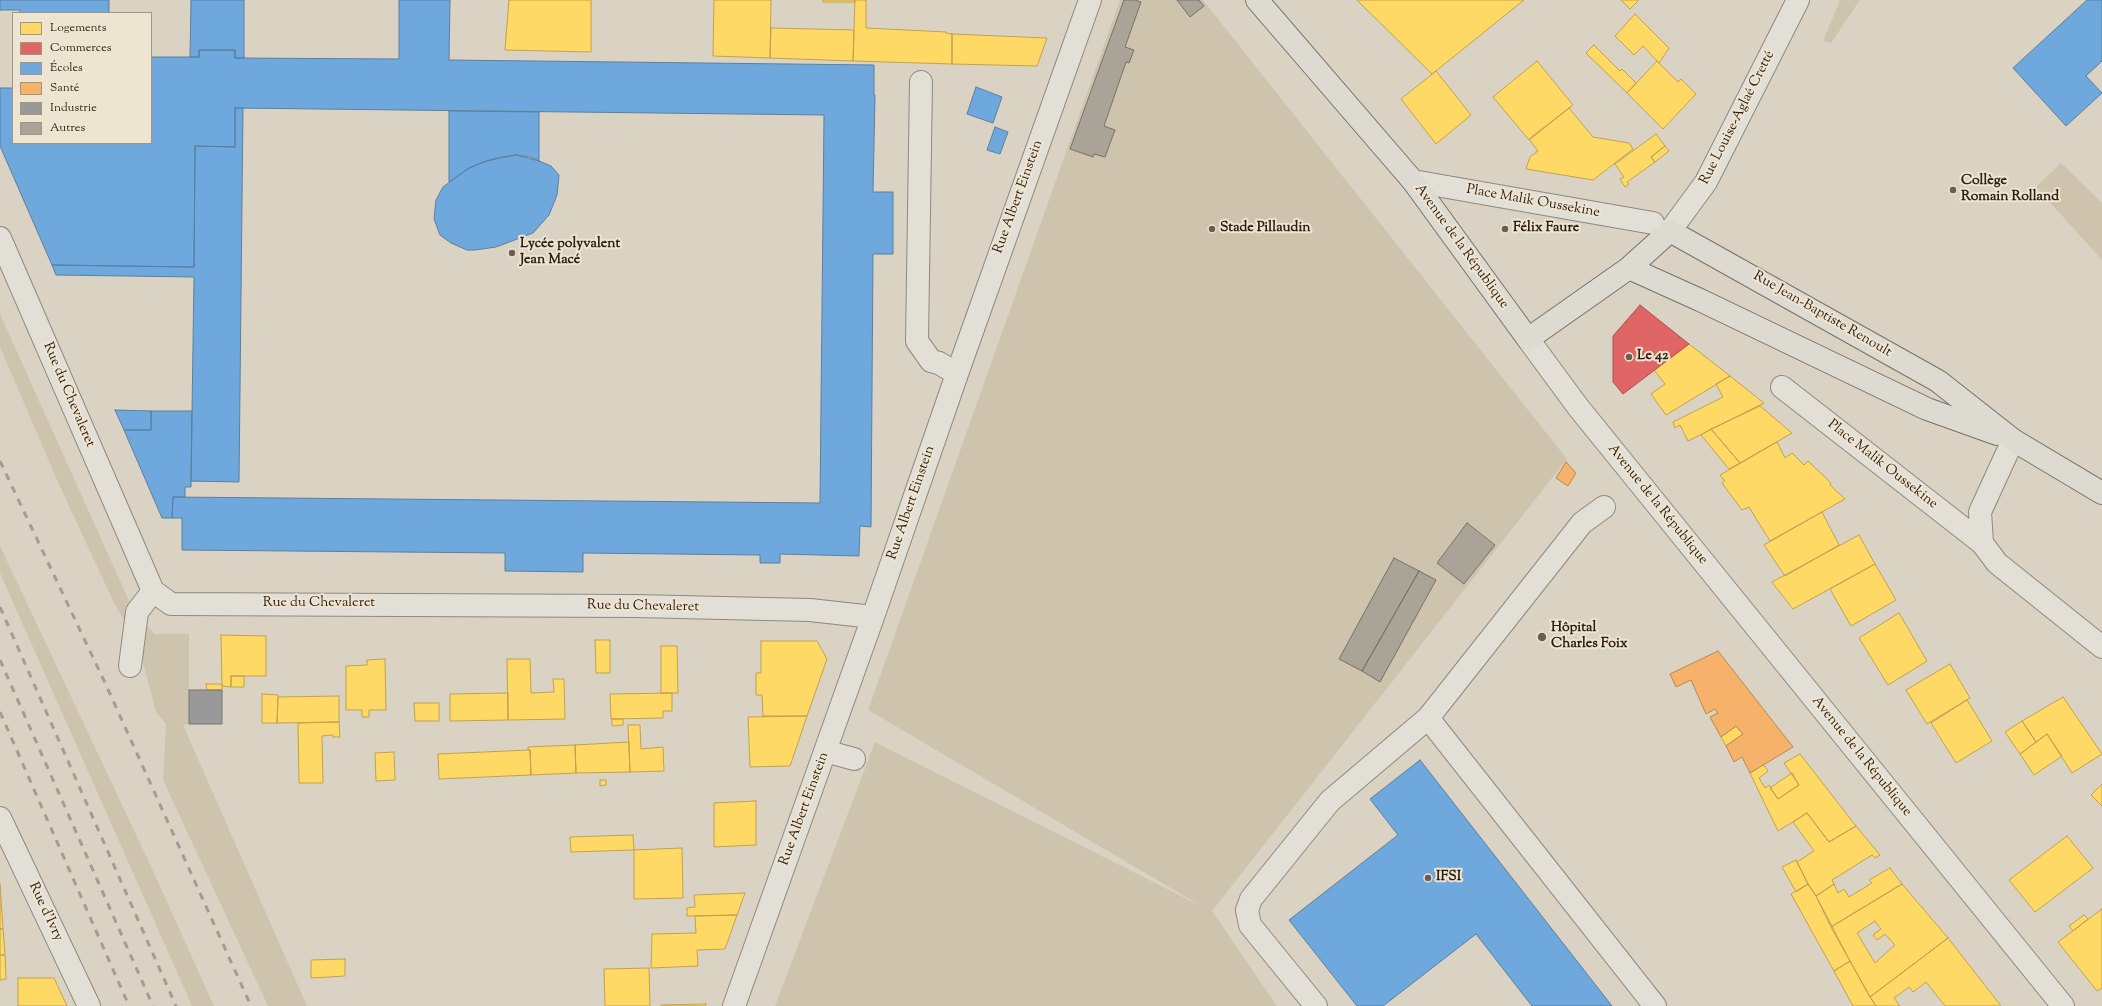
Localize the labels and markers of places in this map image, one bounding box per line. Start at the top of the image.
place label: Collège Romain Rolland [1961,174,2059,206]
marker: Collège Romain Rolland [1948,185,1958,195]
place label: Stade Pillaudin [1220,221,1311,237]
place label: Félix Faure [1513,221,1579,237]
marker: Stade Pillaudin [1207,224,1217,234]
marker: Félix Faure [1500,224,1510,234]
place label: Lycée polyvalent Jean Macé [520,237,620,270]
marker: Lycée polyvalent Jean Macé [507,248,517,258]
place label: Le 42 [1637,349,1669,365]
marker: Le 42 [1624,352,1634,362]
place label: Hôpital Charles Foix [1551,621,1628,654]
marker: Hôpital Charles Foix [1536,631,1548,643]
place label: IFSI [1436,870,1461,886]
marker: IFSI [1423,873,1433,883]

